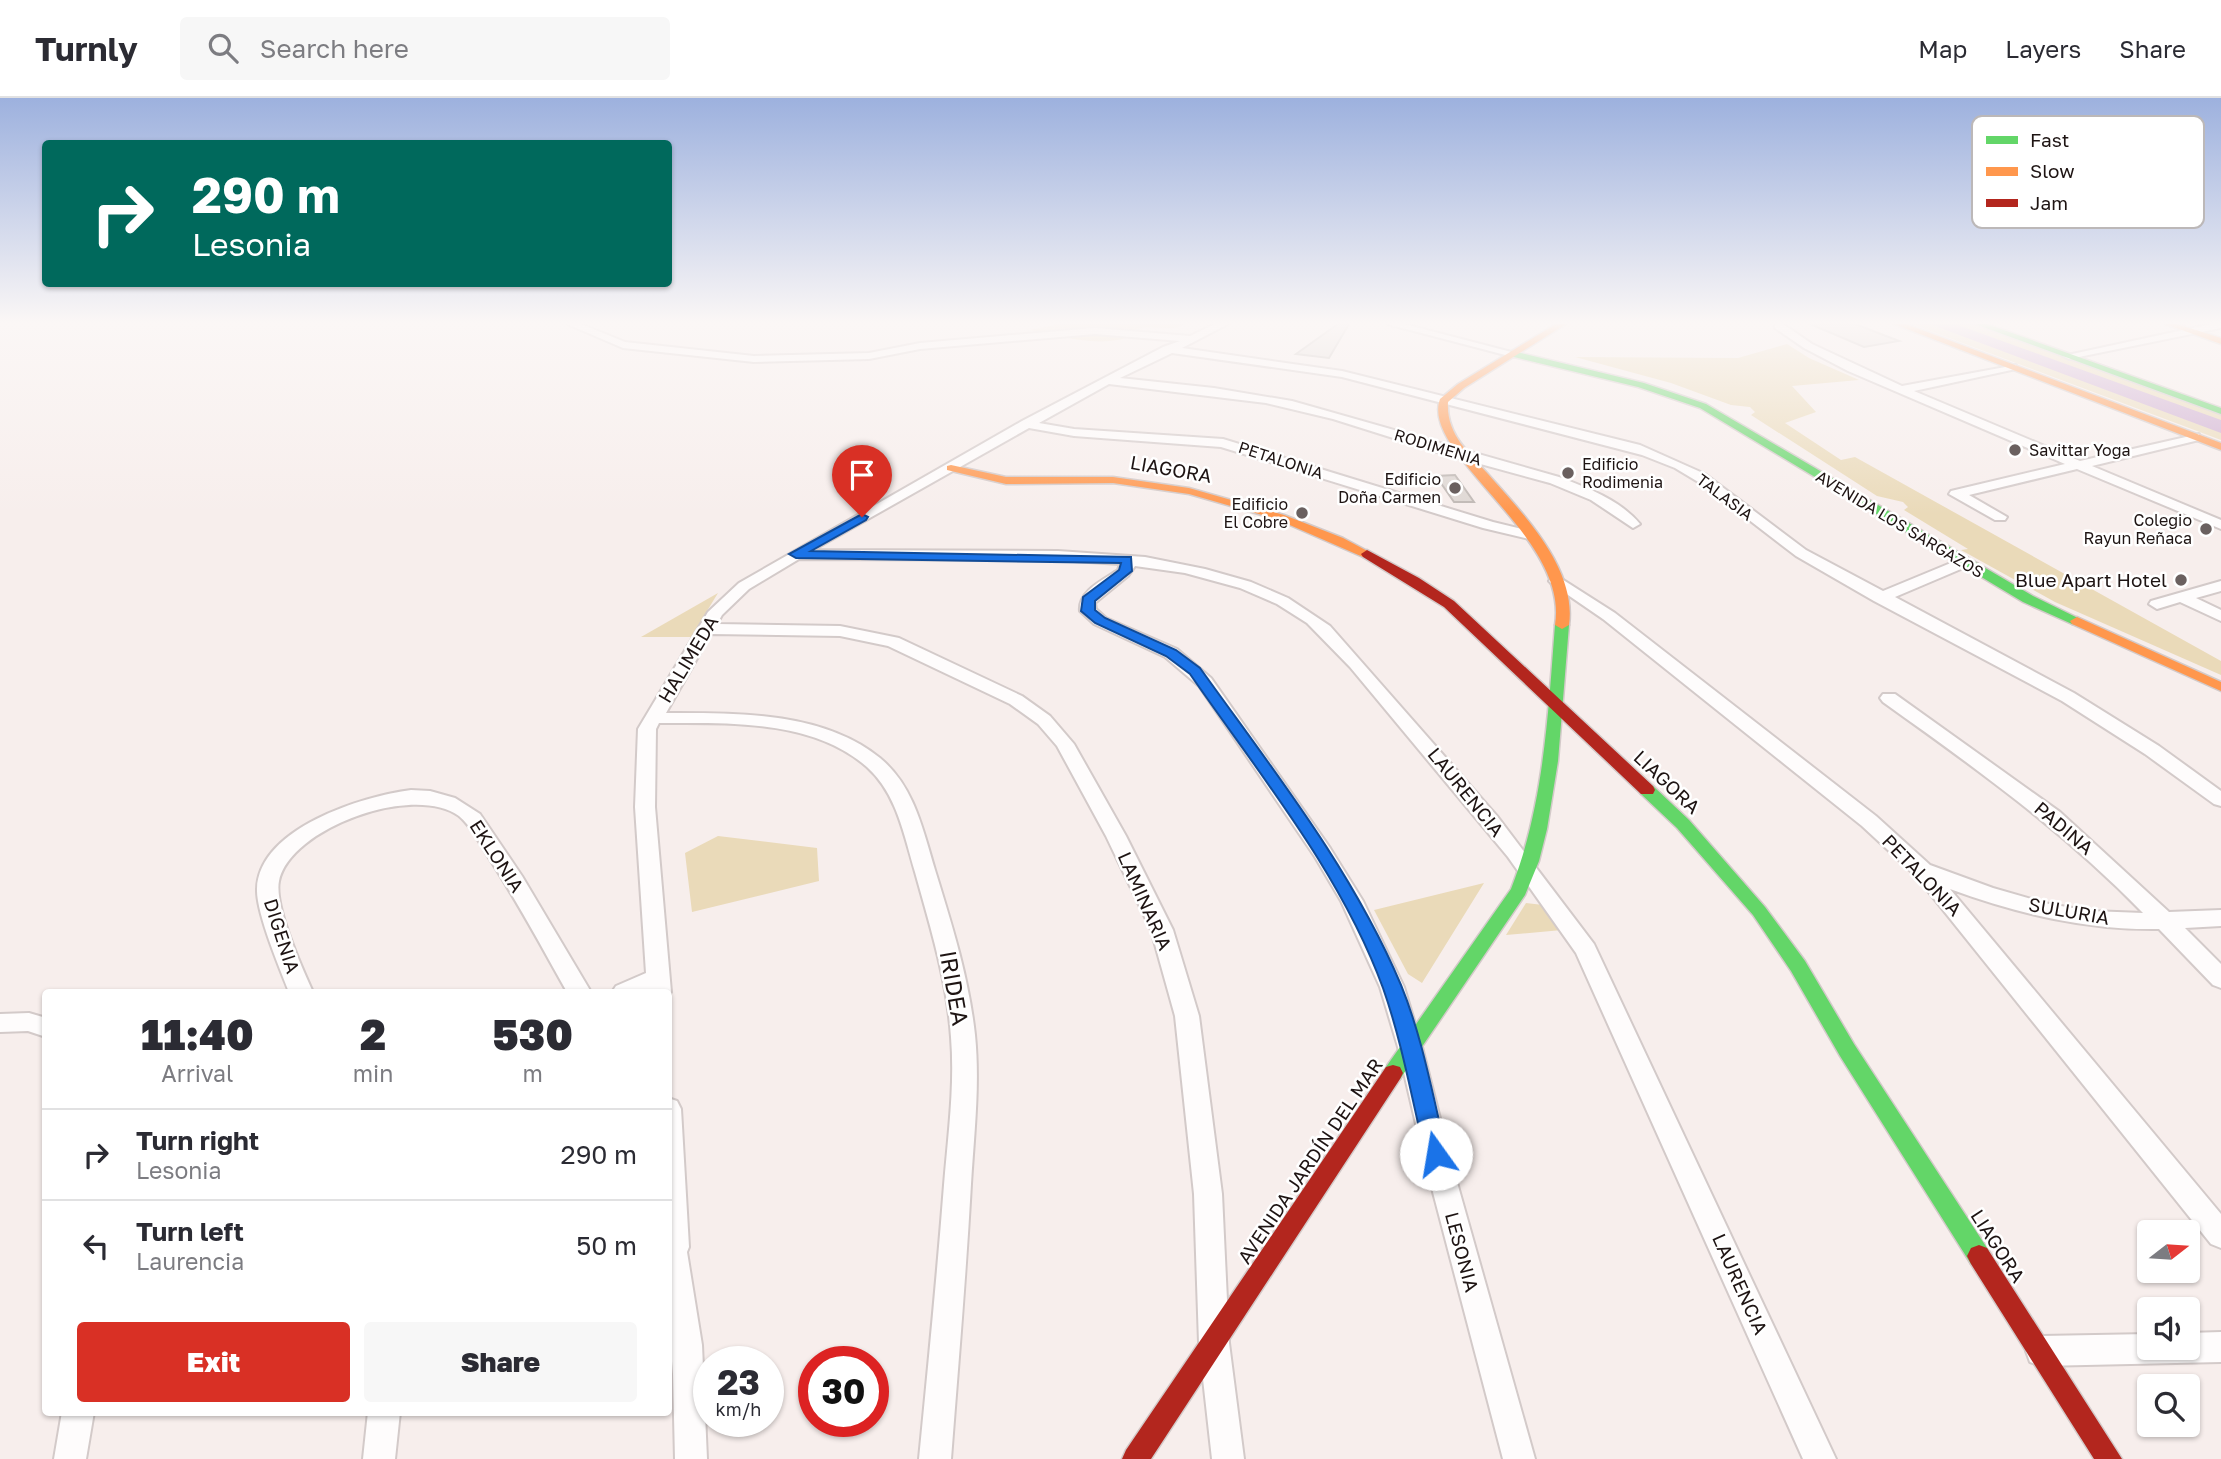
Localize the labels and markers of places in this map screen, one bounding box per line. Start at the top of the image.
place label: Savittar Yoga [2029,440,2131,460]
marker: Savittar Yoga [2007,442,2023,458]
pin [832,445,892,517]
place label: Edificio Rodimenia [1582,454,1663,492]
marker: Edificio Rodimenia [1560,465,1576,481]
place label: Edificio Doña Carmen [1338,469,1441,507]
marker: Edificio Doña Carmen [1447,480,1463,496]
place label: Edificio El Cobre [1223,494,1288,532]
marker: Edificio El Cobre [1294,505,1310,521]
place label: Colegio Rayun Reñaca [2083,510,2192,548]
marker: Colegio Rayun Reñaca [2198,521,2214,537]
place label: Blue Apart Hotel [2015,568,2167,591]
marker: Blue Apart Hotel [2173,572,2189,588]

